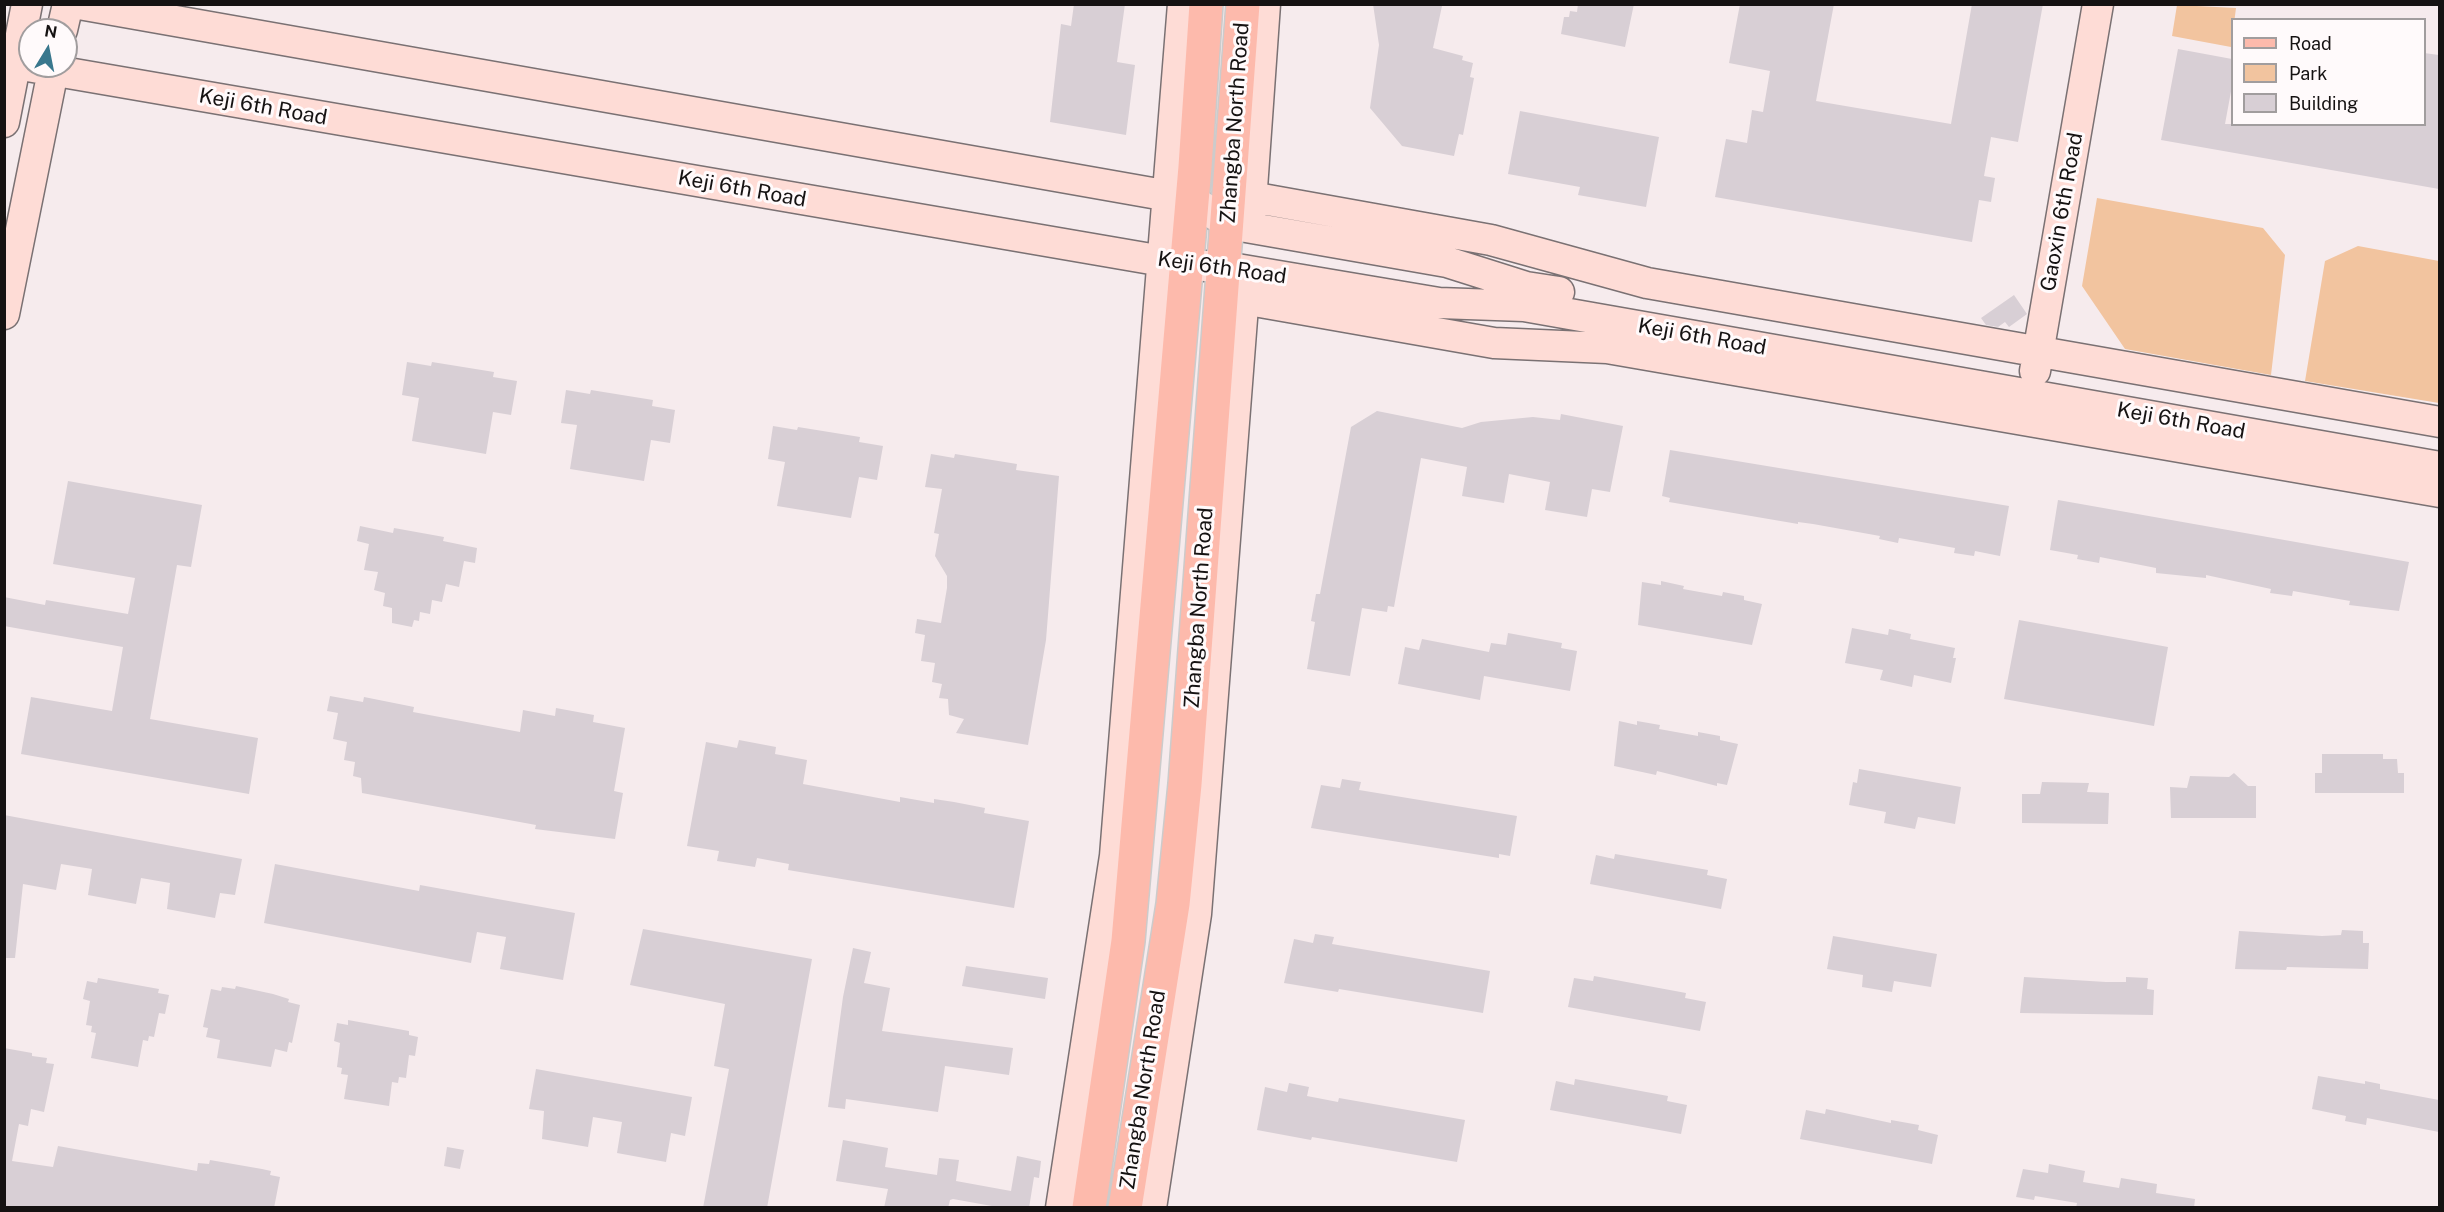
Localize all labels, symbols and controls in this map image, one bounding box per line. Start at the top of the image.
north arrow [18,18,78,78]
legend [2231,18,2426,126]
text: N [43,21,59,42]
street label: Zhangba North Road [1215,22,1255,224]
text: Road [2289,33,2332,54]
text: Park [2289,63,2327,84]
street label: Keji 6th Road [197,83,329,131]
text: Building [2289,93,2358,114]
street label: Gaoxin 6th Road [2036,131,2088,293]
street label: Keji 6th Road [676,165,808,213]
street label: Keji 6th Road [1156,246,1288,290]
street label: Keji 6th Road [1636,313,1768,361]
street label: Keji 6th Road [2115,397,2247,445]
street label: Zhangba North Road [1179,507,1219,709]
street label: Zhangba North Road [1115,988,1171,1192]

